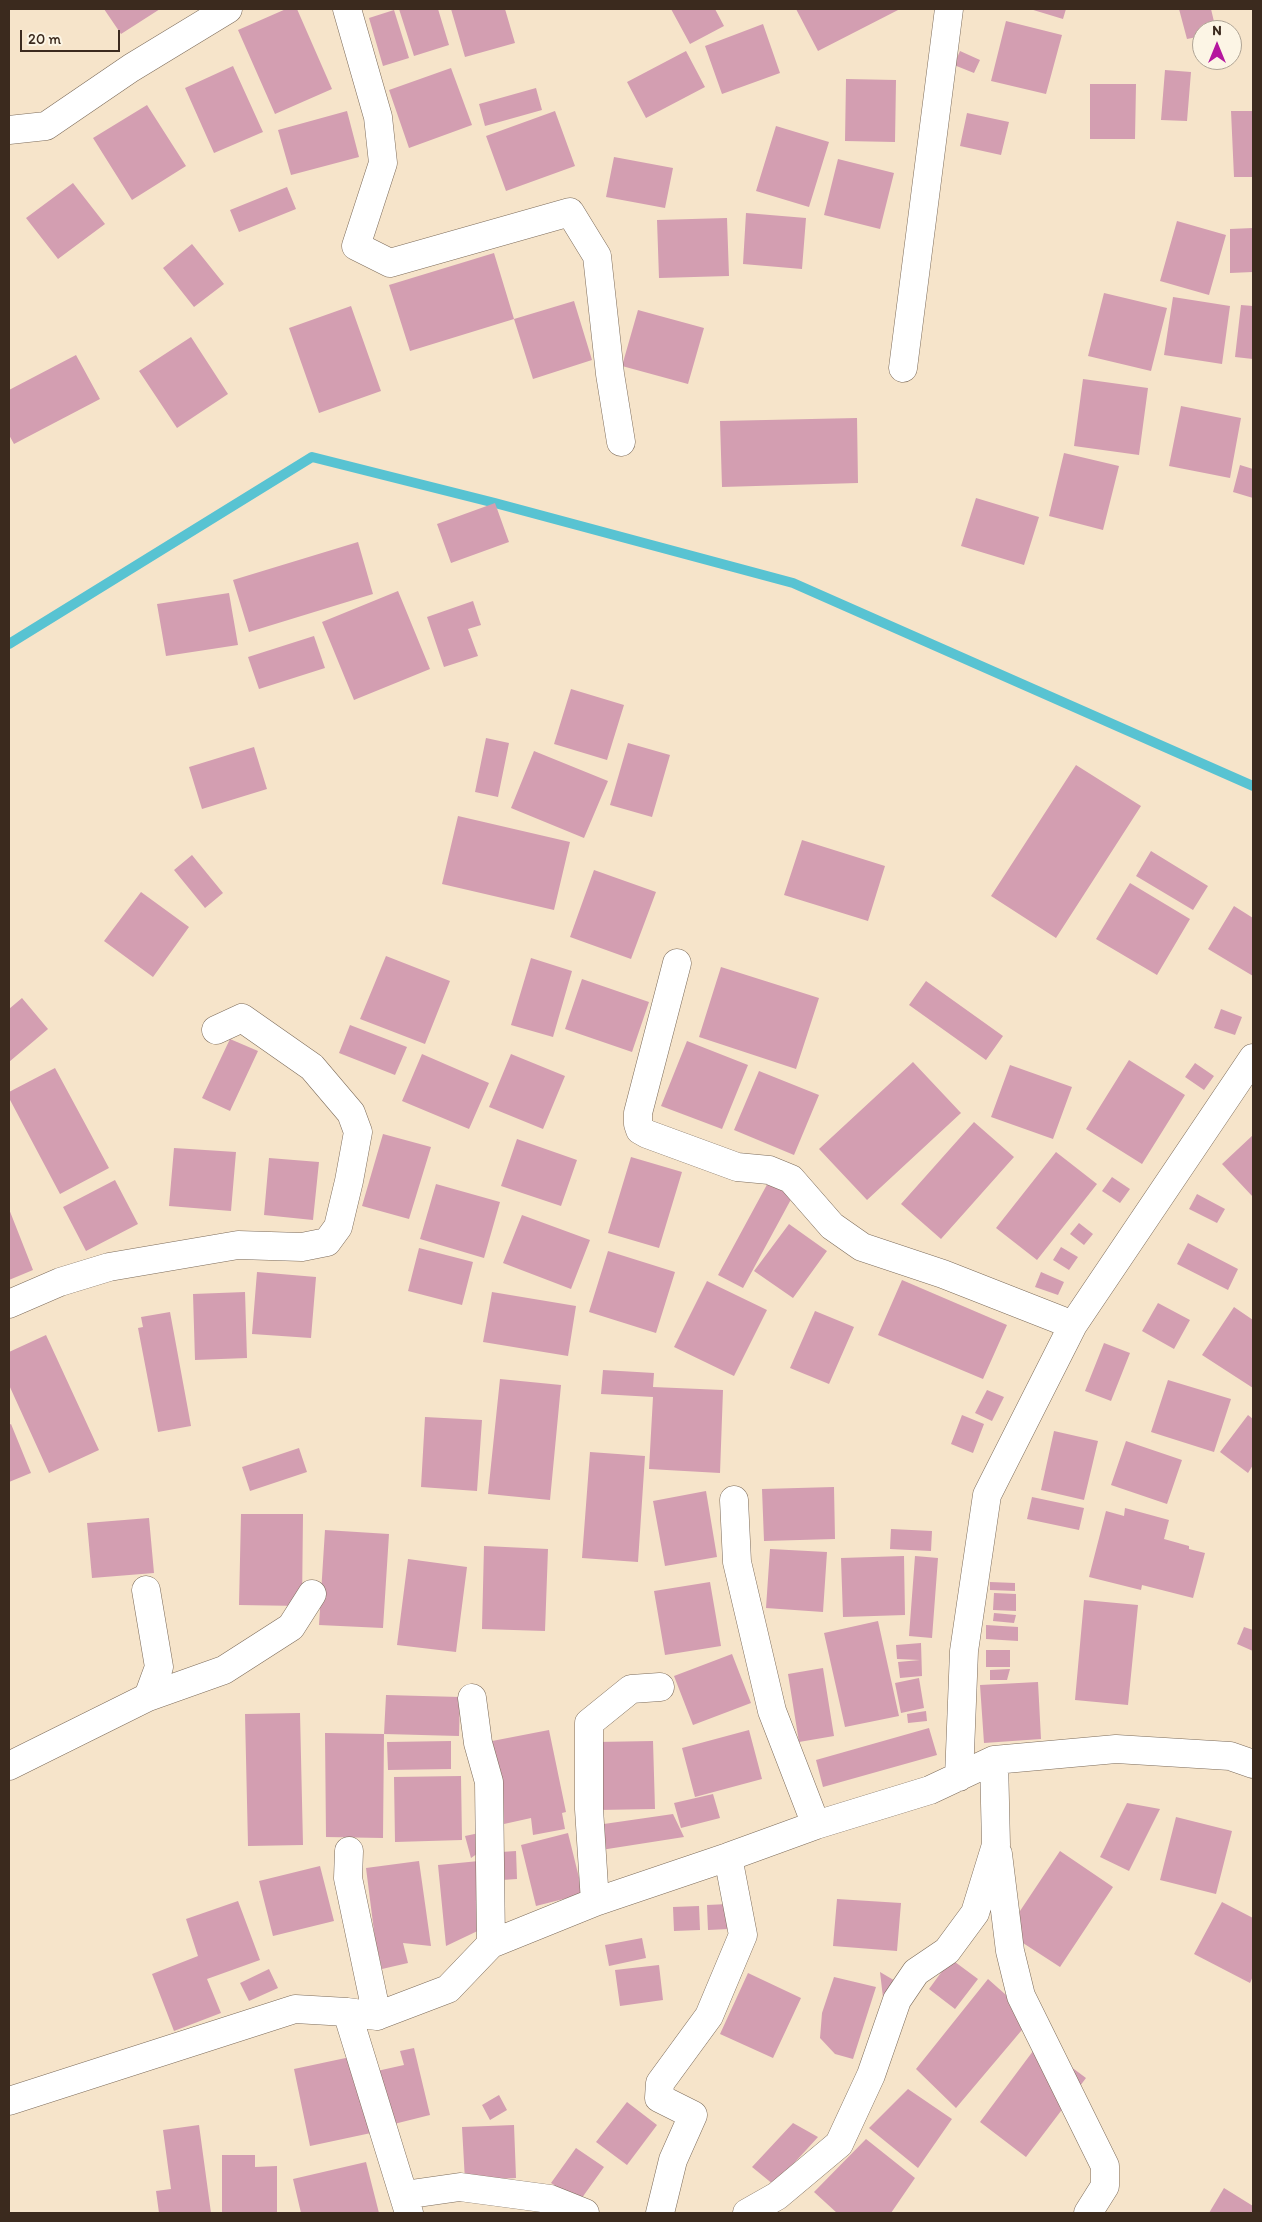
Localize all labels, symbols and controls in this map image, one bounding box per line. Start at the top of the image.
scale bar [22,20,122,52]
north arrow [1192,20,1242,70]
text: N [1212,22,1222,39]
text: 20 m [28,30,61,48]

